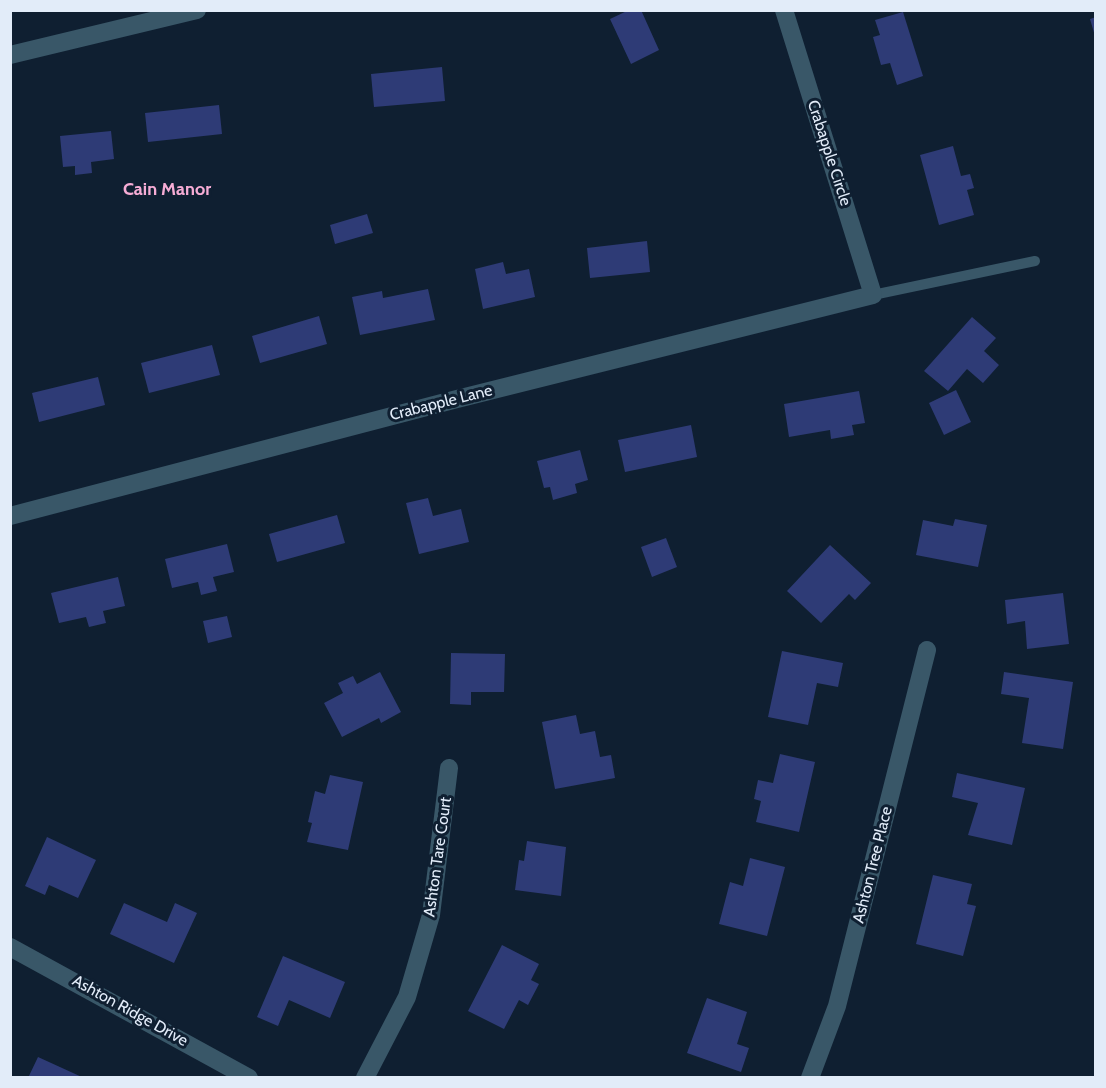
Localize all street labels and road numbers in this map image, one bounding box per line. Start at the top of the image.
street label: Crabapple Circle [803,98,855,208]
street label: Crabapple Lane [388,381,494,425]
street label: Ashton Tare Court [420,796,456,918]
street label: Ashton Tree Place [849,805,897,925]
street label: Ashton Ridge Drive [69,971,191,1051]

